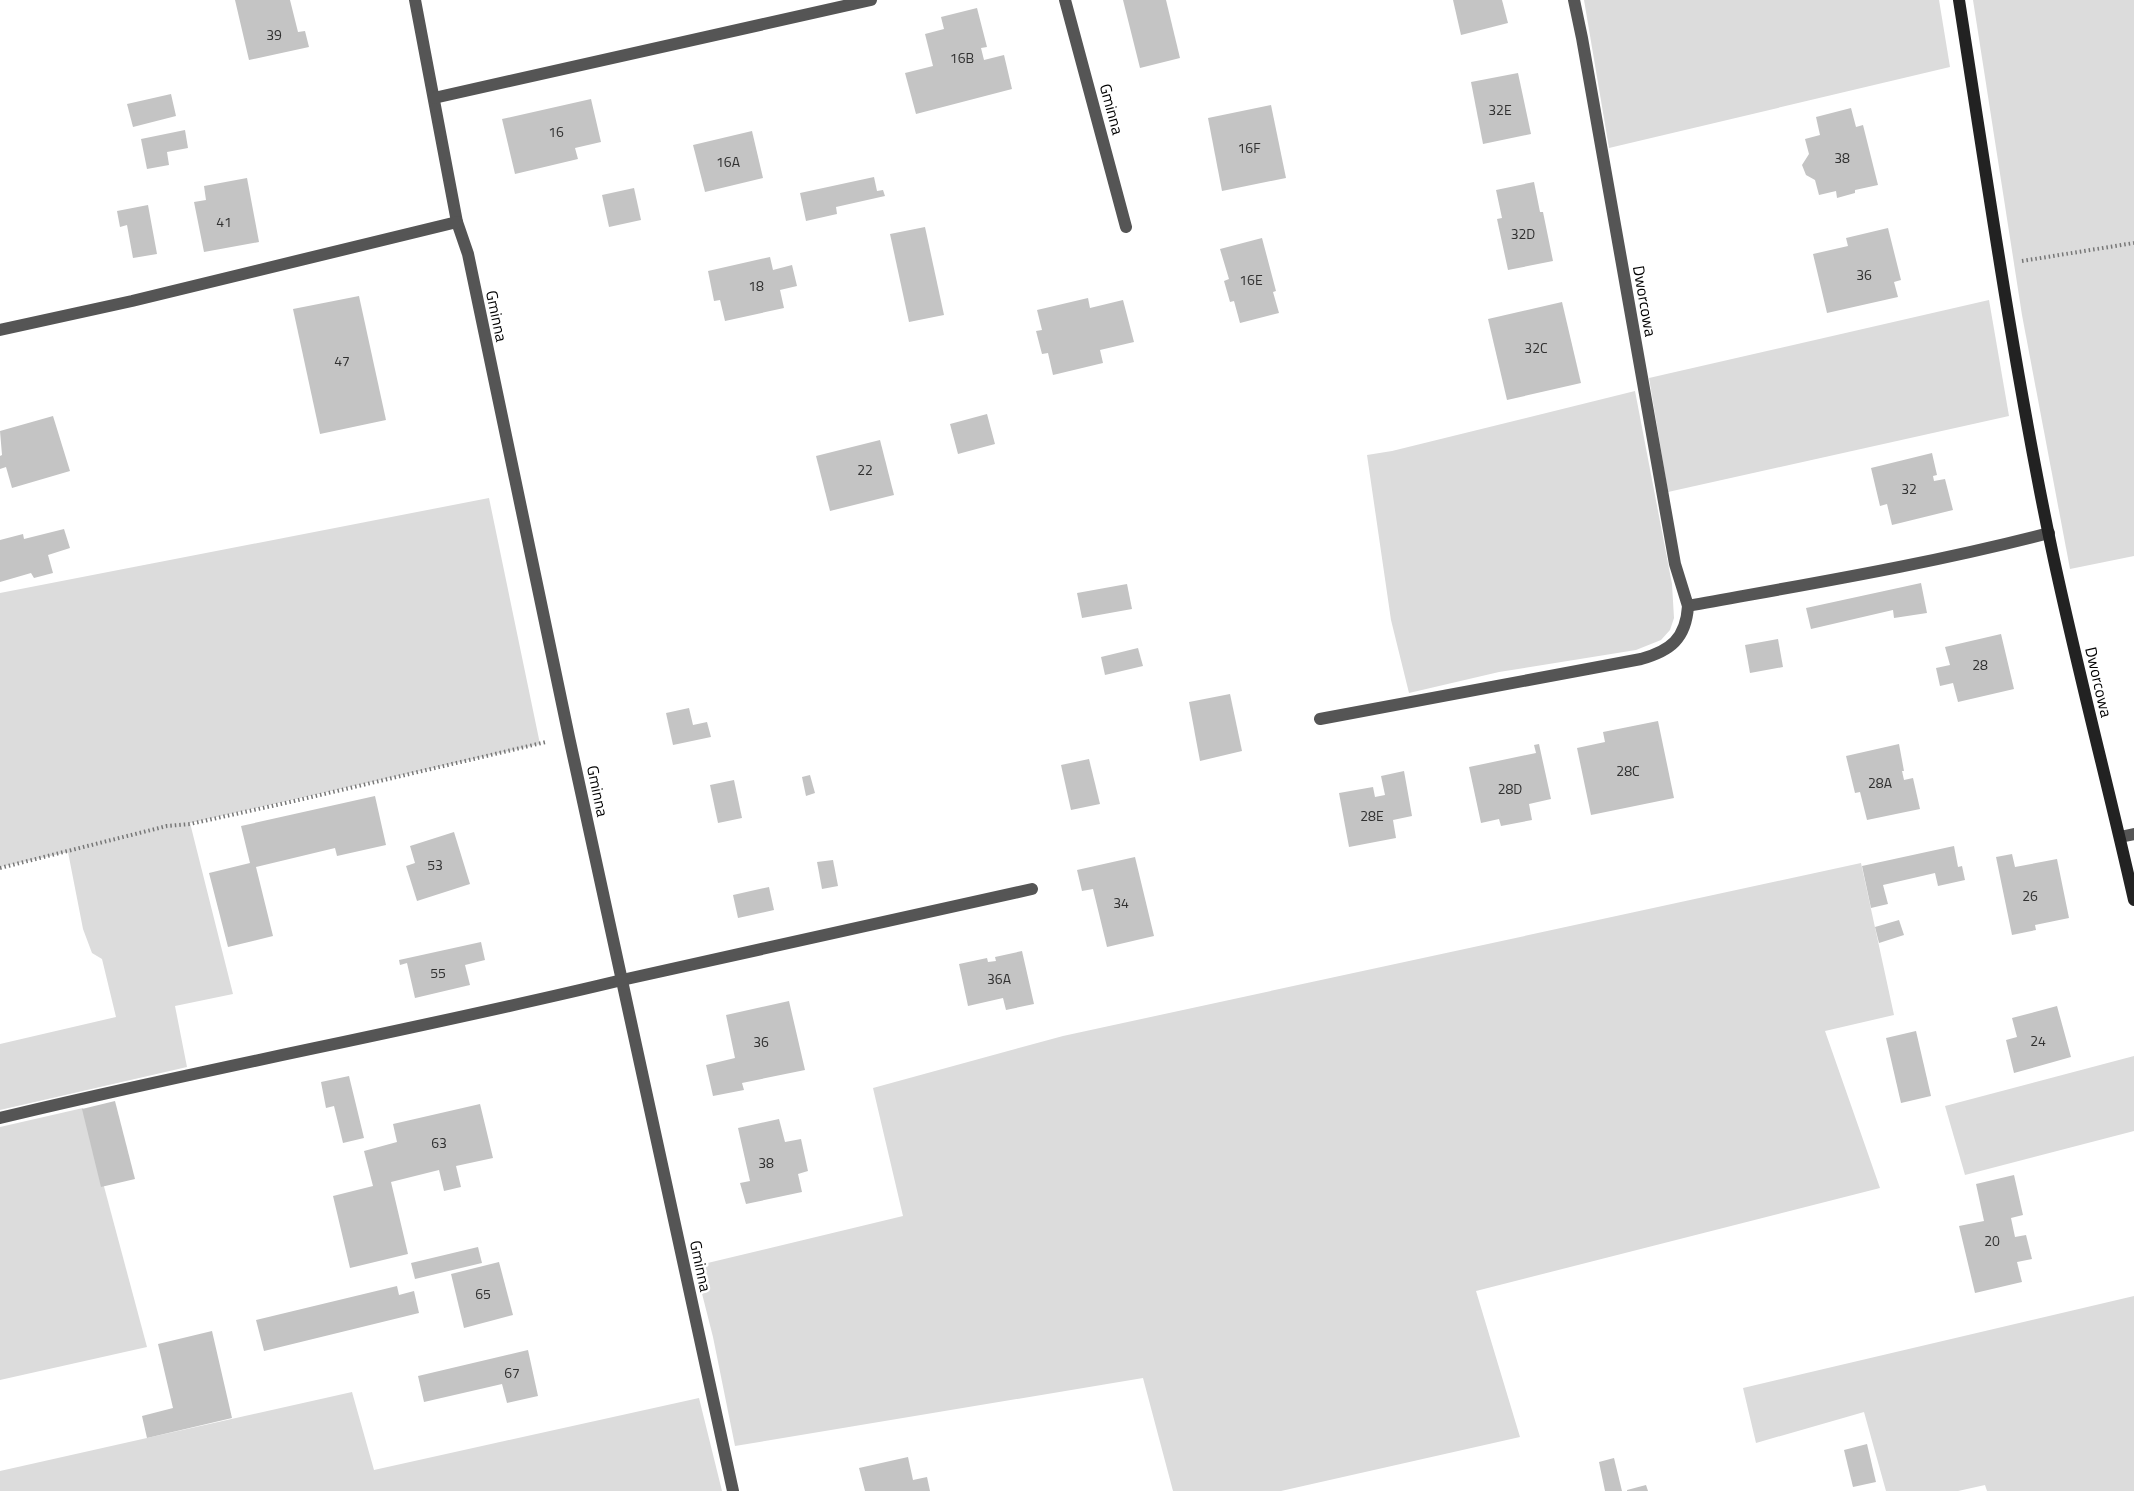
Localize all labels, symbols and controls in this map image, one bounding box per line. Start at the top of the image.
house number: 39 [266,24,282,45]
house number: 16B [950,47,974,68]
street label: Gminna [1094,81,1130,137]
house number: 32E [1488,99,1512,120]
house number: 16 [548,121,564,142]
house number: 16F [1237,137,1261,158]
house number: 38 [1834,147,1850,168]
house number: 16A [716,151,741,172]
house number: 41 [216,211,232,232]
house number: 32D [1511,223,1535,244]
street label: Dworcowa [1627,264,1663,338]
house number: 36 [1856,264,1872,285]
house number: 16E [1239,269,1263,290]
house number: 18 [748,275,764,296]
street label: Gminna [480,288,514,344]
house number: 32C [1524,337,1548,358]
house number: 47 [334,350,350,371]
house number: 22 [857,459,873,480]
house number: 32 [1901,478,1917,499]
street label: Dworcowa [2079,644,2119,720]
house number: 28 [1972,654,1988,675]
house number: 28C [1616,760,1640,781]
street label: Gminna [581,763,615,819]
house number: 28A [1868,772,1893,793]
house number: 28D [1498,778,1522,799]
house number: 28E [1360,805,1384,826]
house number: 53 [427,854,443,875]
house number: 26 [2022,885,2038,906]
house number: 34 [1113,892,1129,913]
house number: 55 [430,962,446,983]
house number: 36A [987,968,1012,989]
house number: 24 [2030,1030,2046,1051]
house number: 36 [753,1031,769,1052]
house number: 63 [431,1132,447,1153]
house number: 38 [758,1152,774,1173]
house number: 20 [1984,1230,2000,1251]
street label: Gminna [684,1238,718,1294]
house number: 65 [475,1283,491,1304]
house number: 67 [504,1362,520,1383]

